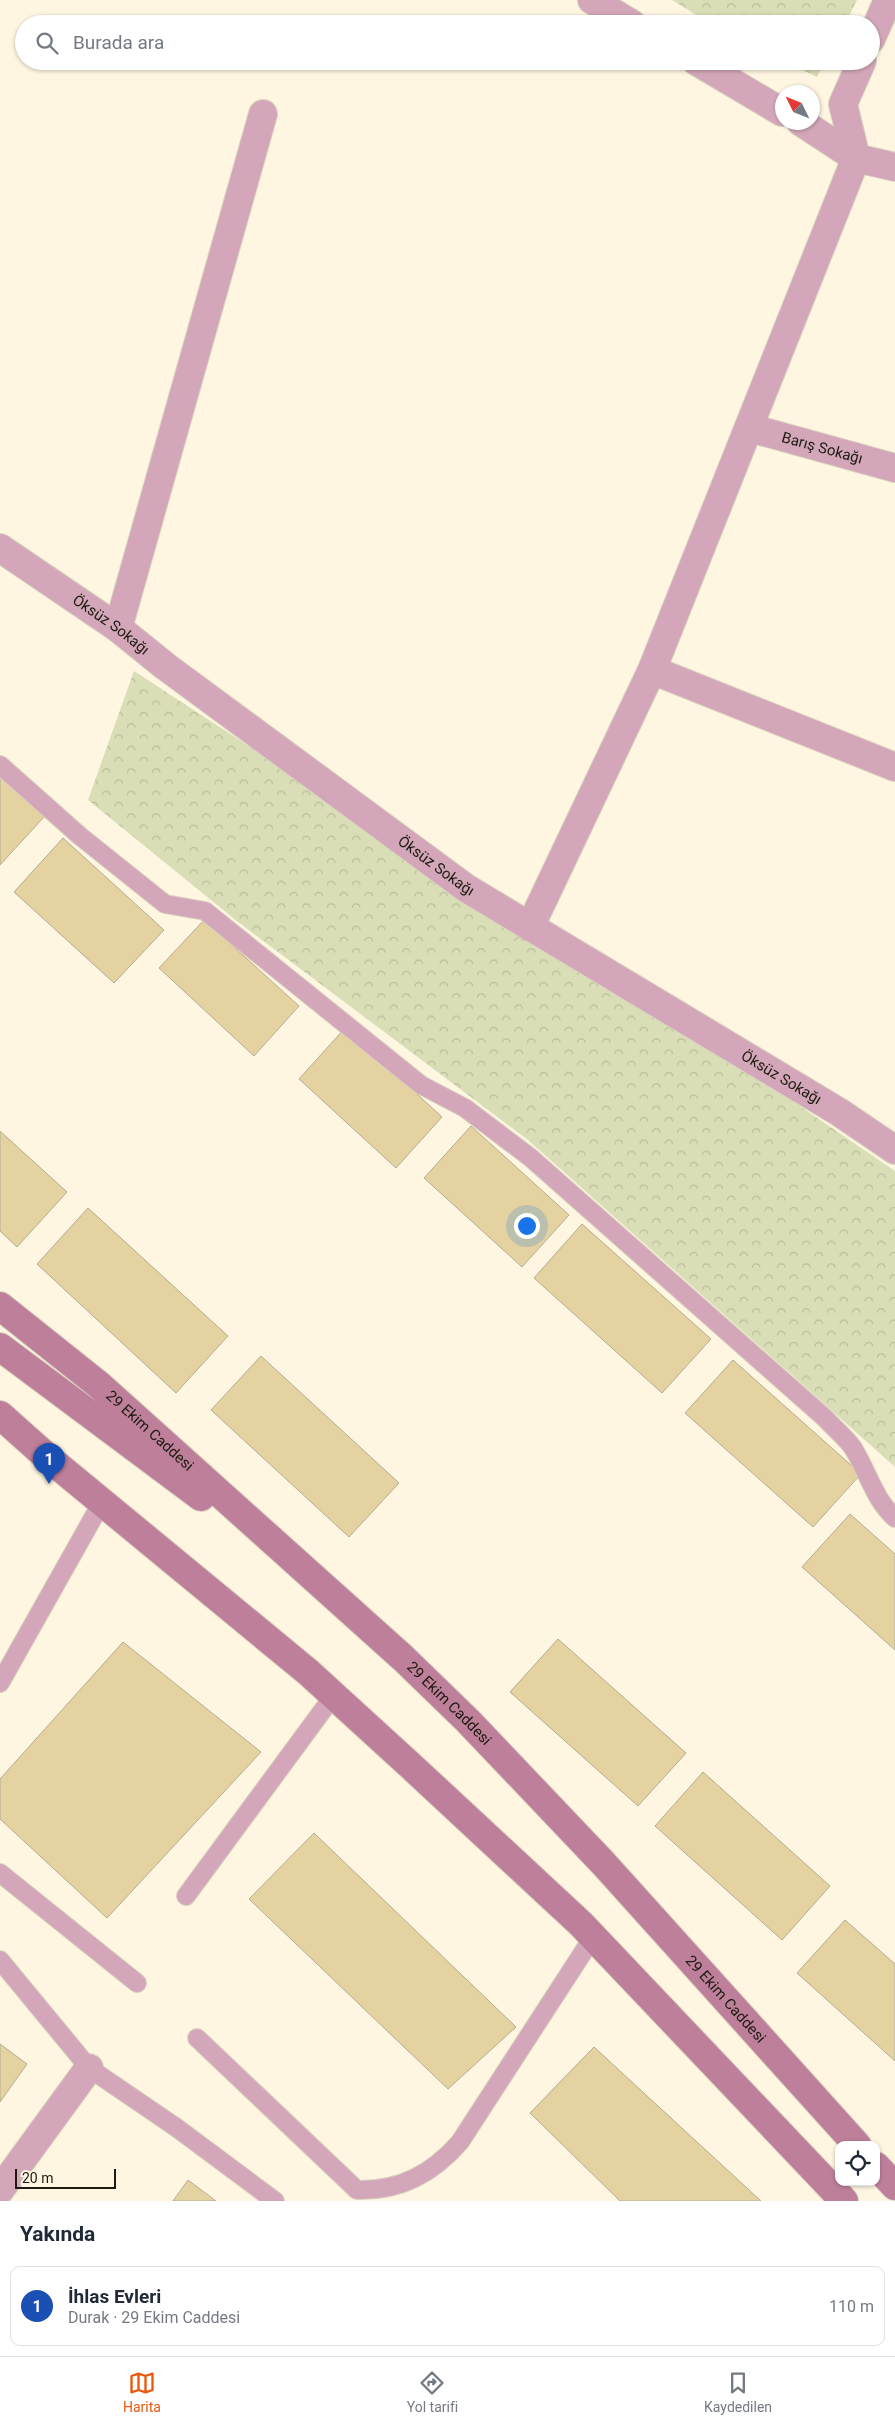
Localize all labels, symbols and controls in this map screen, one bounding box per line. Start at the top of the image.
search box [15,15,880,70]
icon: search [33,29,61,57]
text: Burada ara [73,31,164,54]
north arrow [775,85,820,130]
street label: Barış Sokağı [780,428,865,468]
street label: Öksüz Sokağı [69,591,153,659]
street label: Öksüz Sokağı [394,832,478,900]
street label: Öksüz Sokağı [738,1046,825,1108]
your location [514,1213,540,1239]
street label: 29 Ekim Caddesi [102,1387,197,1475]
pin: 1 [33,1443,65,1484]
street label: 29 Ekim Caddesi [403,1658,495,1749]
street label: 29 Ekim Caddesi [682,1952,770,2047]
map controls [835,2141,880,2186]
button: locate [835,2141,880,2186]
scale bar [15,2166,116,2189]
text: 20 m [22,2170,54,2186]
text: Yakında [20,2222,95,2246]
text: İhlas Evleri [68,2285,161,2308]
text: 1 [32,2297,42,2316]
text: 110 m [829,2297,874,2316]
text: Durak · 29 Ekim Caddesi [68,2308,240,2327]
tab: Harita [123,2369,161,2415]
tab: Yol tarifi [407,2369,458,2415]
tab: Kaydedilen [704,2369,772,2415]

